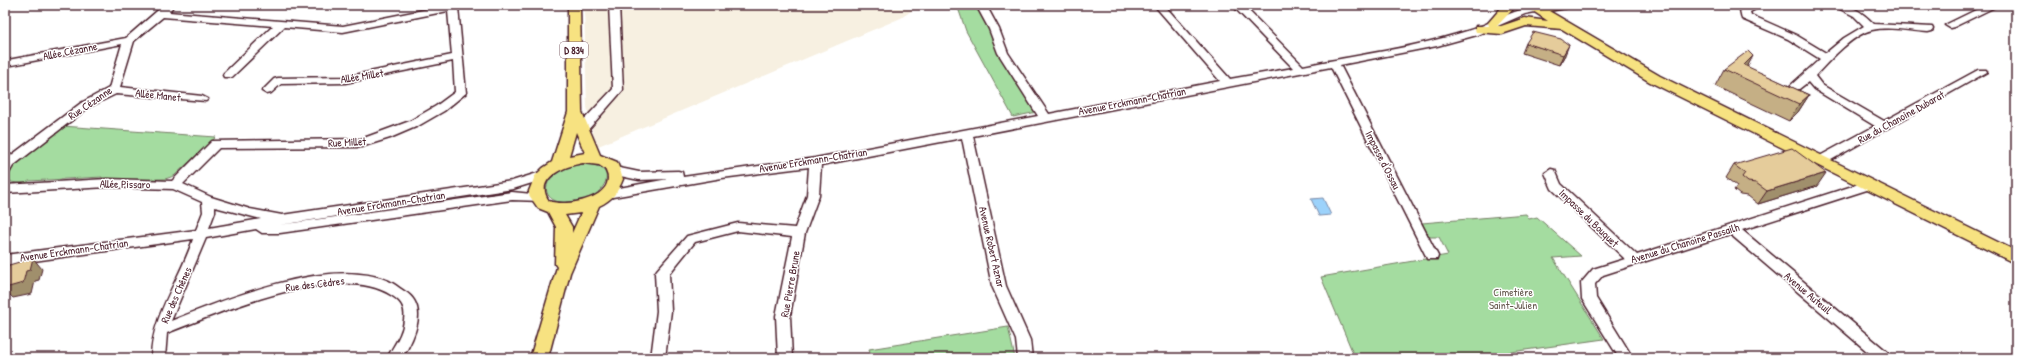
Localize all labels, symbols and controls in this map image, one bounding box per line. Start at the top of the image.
street label: Allée Cézanne [42,39,99,63]
road number: D 834 [560,42,588,58]
street label: Allée Millet [340,66,385,86]
street label: Rue Cézanne [65,83,115,123]
street label: Avenue Erckmann-Chatrian [1077,84,1187,118]
street label: Allée Manet [135,86,182,104]
street label: Rue du Chanoine Dubarat [1855,87,1947,147]
street label: Impasse d'Ossau [1362,128,1404,192]
street label: Rue Millet [328,134,367,150]
street label: Avenue Erckmann-Chatrian [758,145,868,175]
street label: Allée Pissaro [100,177,151,191]
street label: Impasse du Bouquet [1556,186,1622,250]
street label: Avenue Erckmann-Chatrian [336,188,446,218]
street label: Avenue Robert Aznar [976,205,1008,290]
street label: Avenue du Chanoine Passailh [1629,220,1741,266]
street label: Avenue Erckmann-Chatrian [19,235,129,265]
street label: Rue Pierre Brune [777,249,803,318]
street label: Rue des Chênes [157,265,195,325]
street label: Avenue Auteuil [1781,269,1835,317]
street label: Rue des Cèdres [285,273,345,295]
park label: Cimetière Saint-Julien [1489,285,1537,312]

